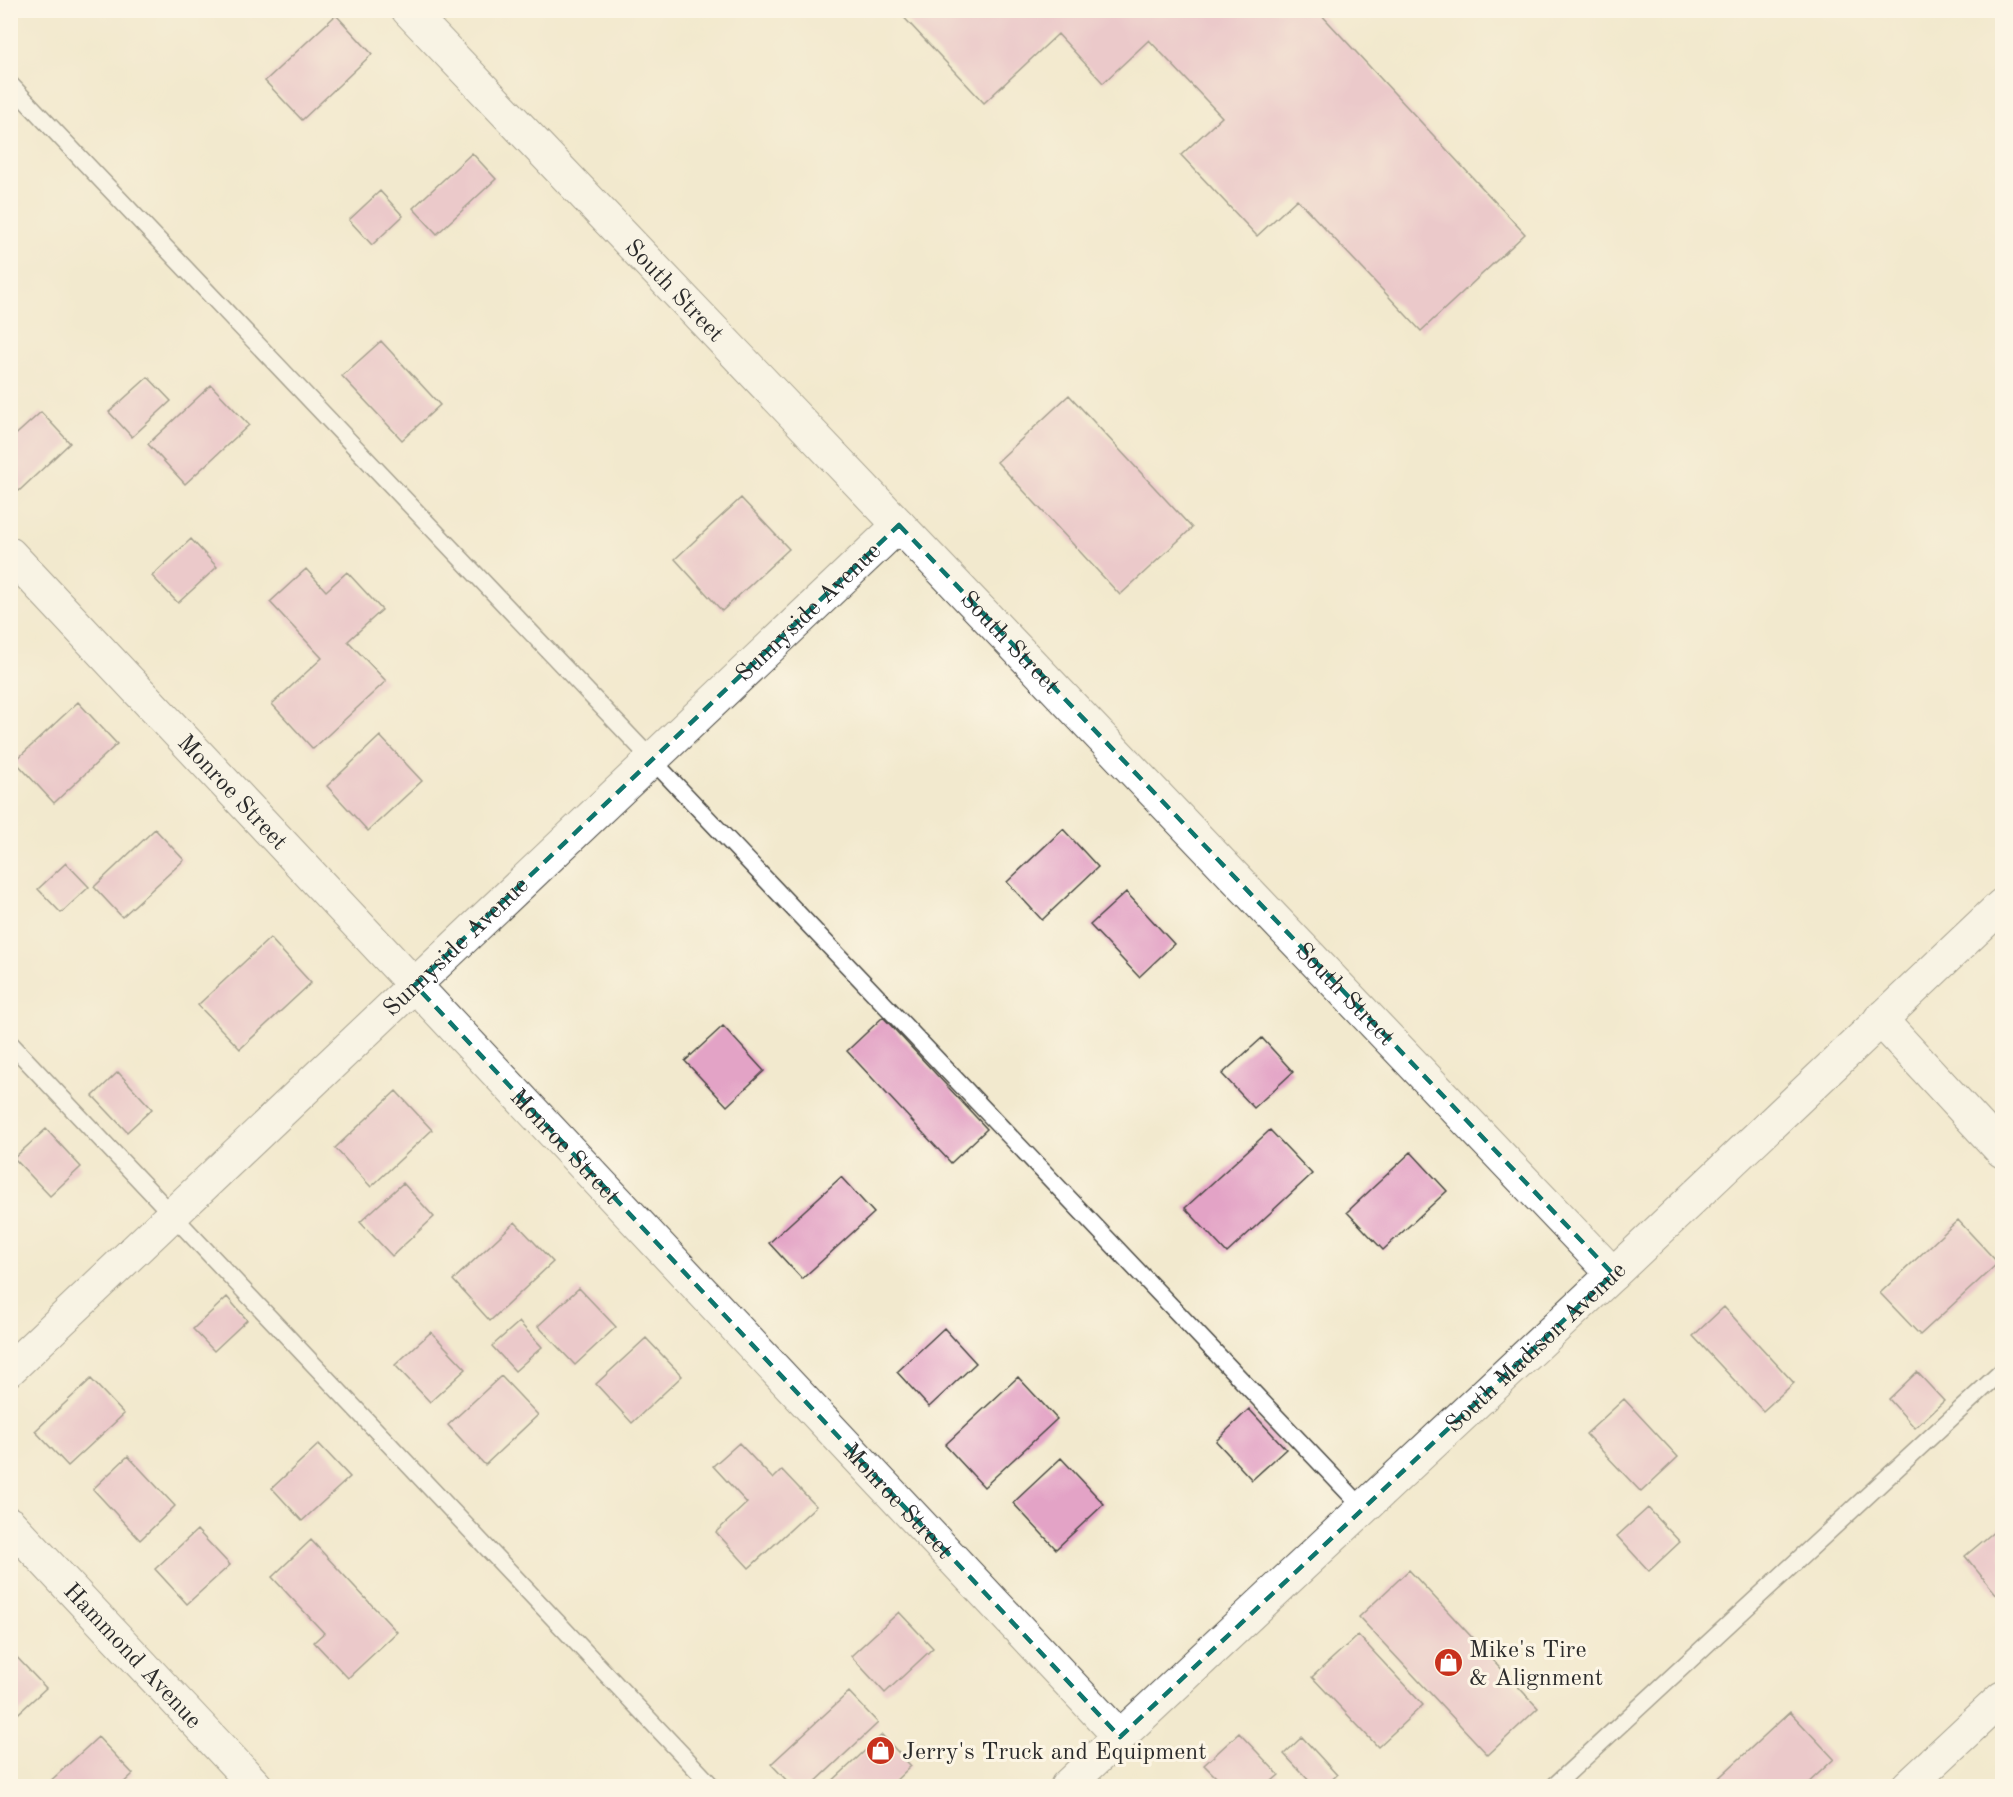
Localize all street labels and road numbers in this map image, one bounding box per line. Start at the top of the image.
street label: South Street [620,236,728,347]
street label: Sunnyside Avenue [732,539,886,687]
street label: South Street [955,587,1063,699]
street label: Monroe Street [172,731,291,855]
street label: Sunnyside Avenue [380,874,534,1022]
street label: South Street [1290,939,1398,1051]
street label: Monroe Street [505,1085,624,1210]
street label: South Madison Avenue [1442,1258,1631,1438]
street label: Monroe Street [837,1440,956,1564]
street label: Hammond Avenue [58,1579,205,1734]

